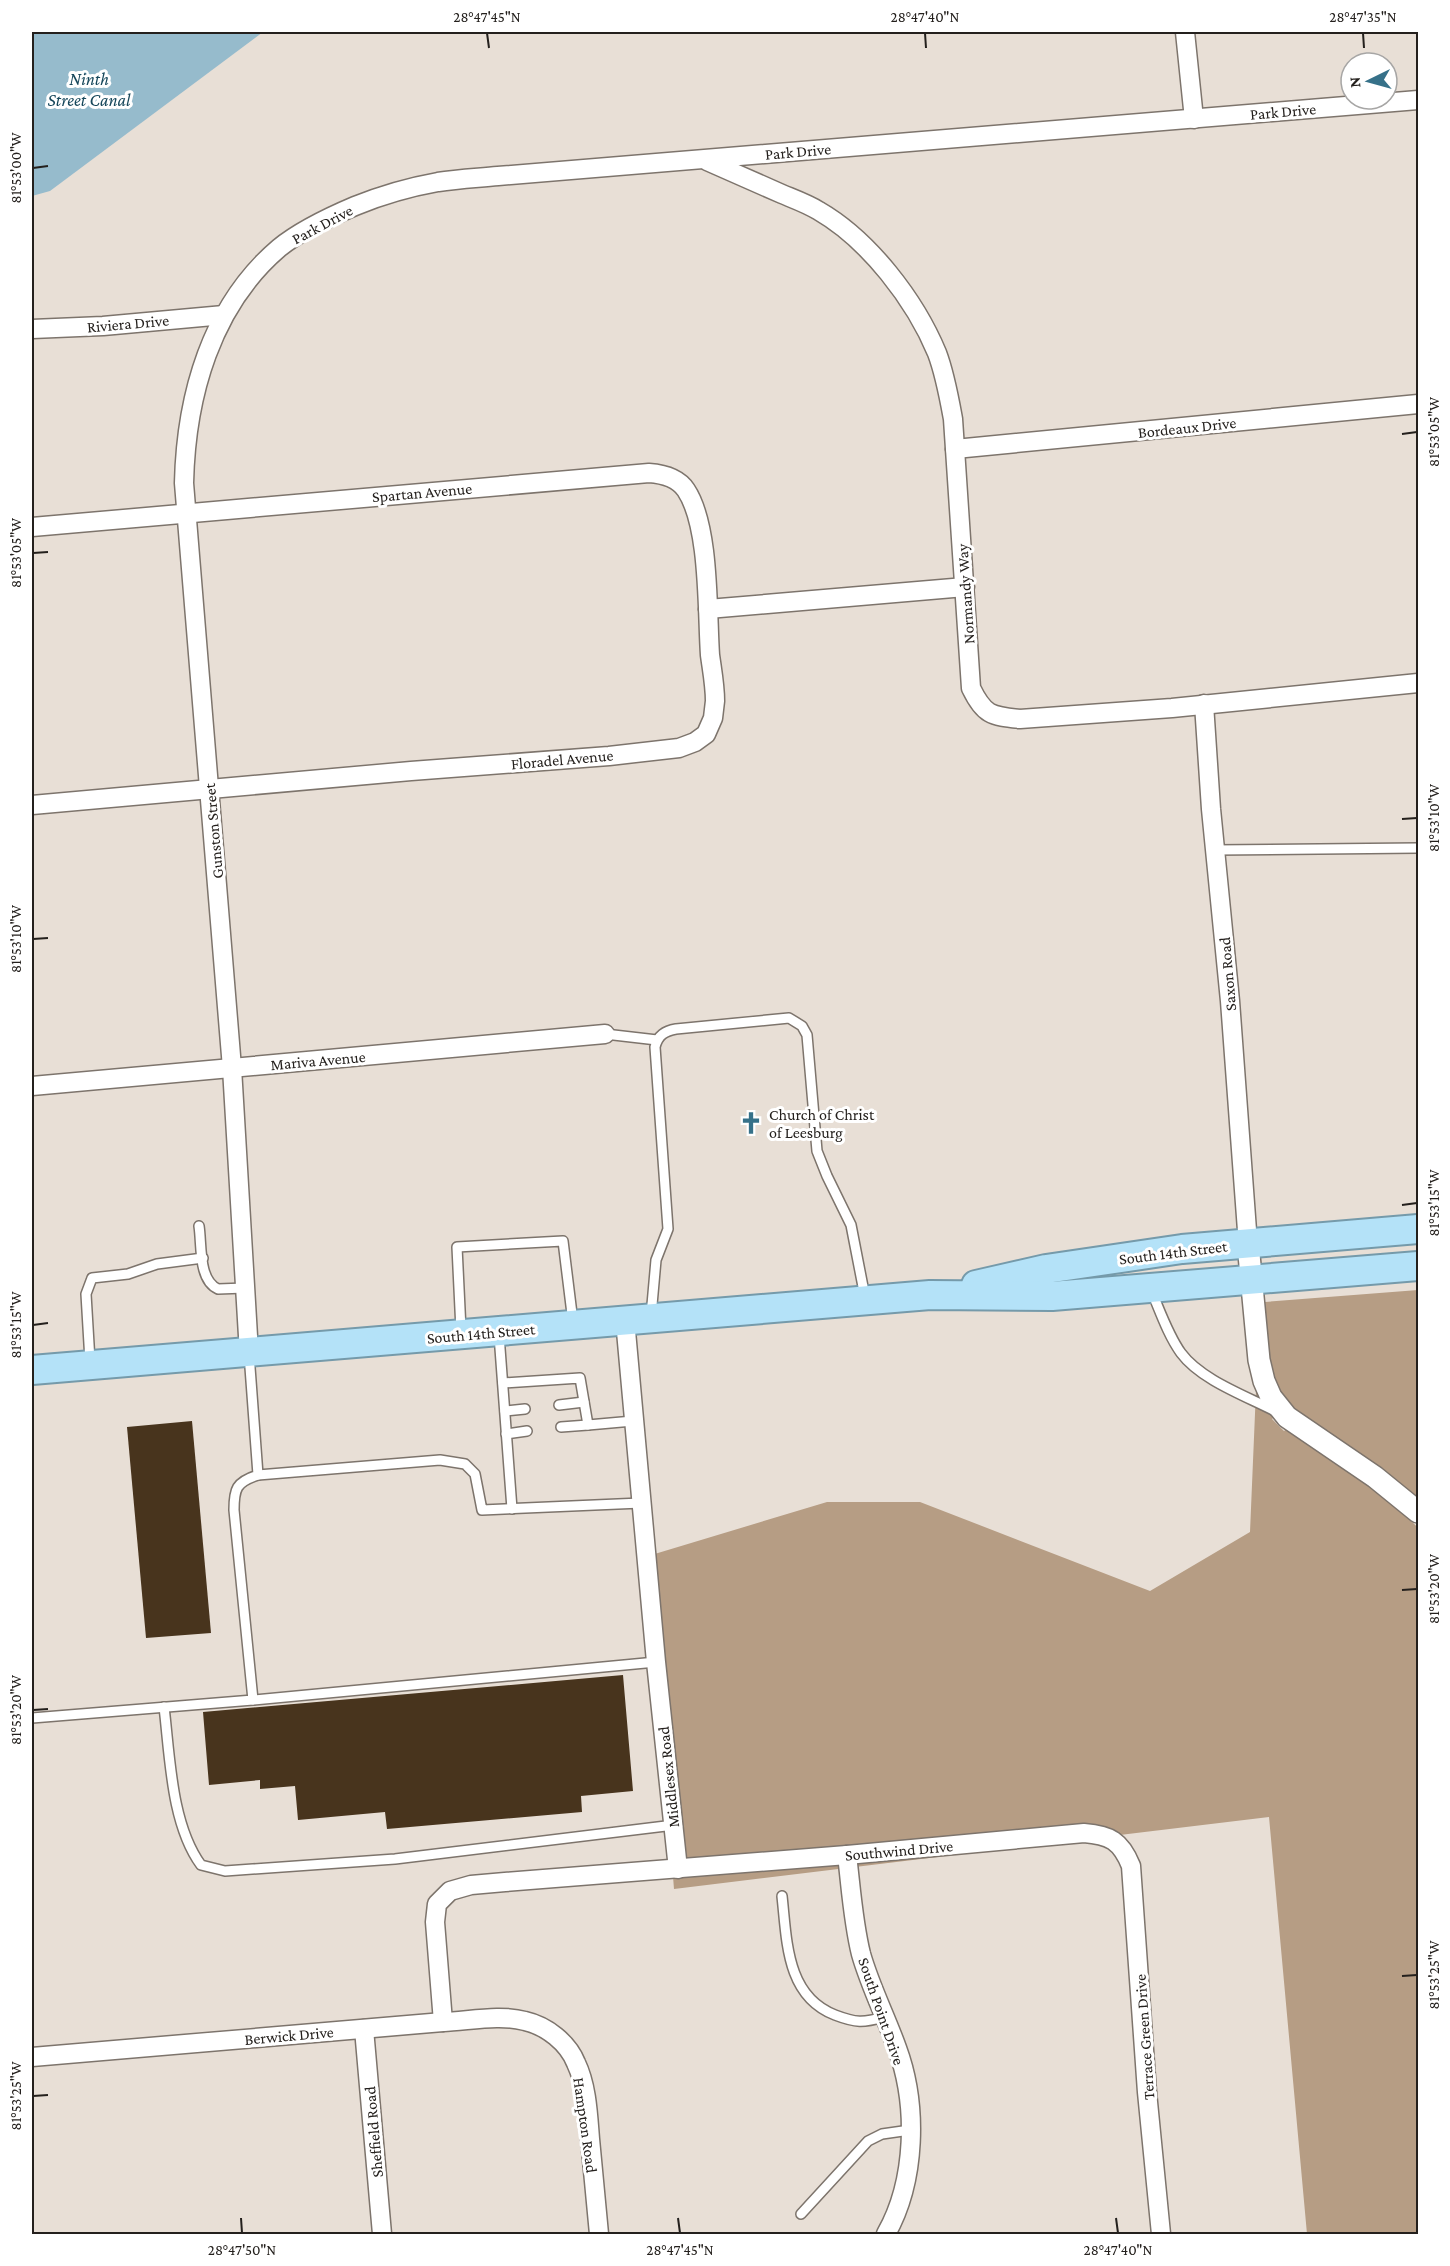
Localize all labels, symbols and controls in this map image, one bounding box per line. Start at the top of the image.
text: 28°47'45"N [453,9,521,25]
text: 28°47'40"N [891,9,960,25]
text: 28°47'35"N [1329,9,1397,25]
north arrow [1339,51,1399,111]
water label: Ninth Street Canal [48,69,131,110]
text: N [1346,76,1363,88]
street label: Park Drive [1249,100,1317,123]
text: 81°53'00"W [8,132,24,204]
street label: Park Drive [764,140,832,163]
street label: Park Drive [289,201,355,247]
street label: Riviera Drive [86,311,170,336]
text: 81°53'05"W [1426,397,1442,467]
street label: Bordeaux Drive [1137,414,1237,441]
street label: Spartan Avenue [371,480,473,506]
text: 81°53'05"W [8,518,24,588]
street label: Normandy Way [953,543,978,645]
street label: Floradel Avenue [510,747,614,772]
street label: Gunston Street [201,782,226,879]
text: 81°53'10"W [1426,784,1442,852]
text: 81°53'10"W [8,905,24,973]
street label: Saxon Road [1216,936,1239,1012]
street label: Mariva Avenue [270,1048,366,1073]
place label: Church of Christ of Leesburg [769,1106,875,1142]
church icon: Church of Christ of Leesburg [738,1110,764,1136]
text: 81°53'15"W [1426,1169,1442,1236]
street label: South 14th Street [1118,1237,1229,1268]
text: 81°53'15"W [8,1291,24,1358]
street label: South 14th Street [426,1320,537,1347]
text: 81°53'20"W [1426,1554,1442,1624]
text: 81°53'20"W [8,1675,24,1745]
street label: Middlesex Road [655,1725,682,1828]
street label: Southwind Drive [844,1837,954,1864]
text: 81°53'25"W [1426,1940,1442,2009]
street label: South Point Drive [855,1955,908,2067]
street label: Terrace Green Drive [1132,1973,1157,2100]
street label: Berwick Drive [244,2023,334,2048]
text: 81°53'25"W [8,2061,24,2130]
street label: Hampton Road [569,2076,601,2175]
street label: Sheffield Road [361,2085,386,2178]
text: 28°47'50"N [208,2242,276,2258]
text: 28°47'45"N [646,2242,714,2258]
text: 28°47'40"N [1084,2242,1153,2258]

